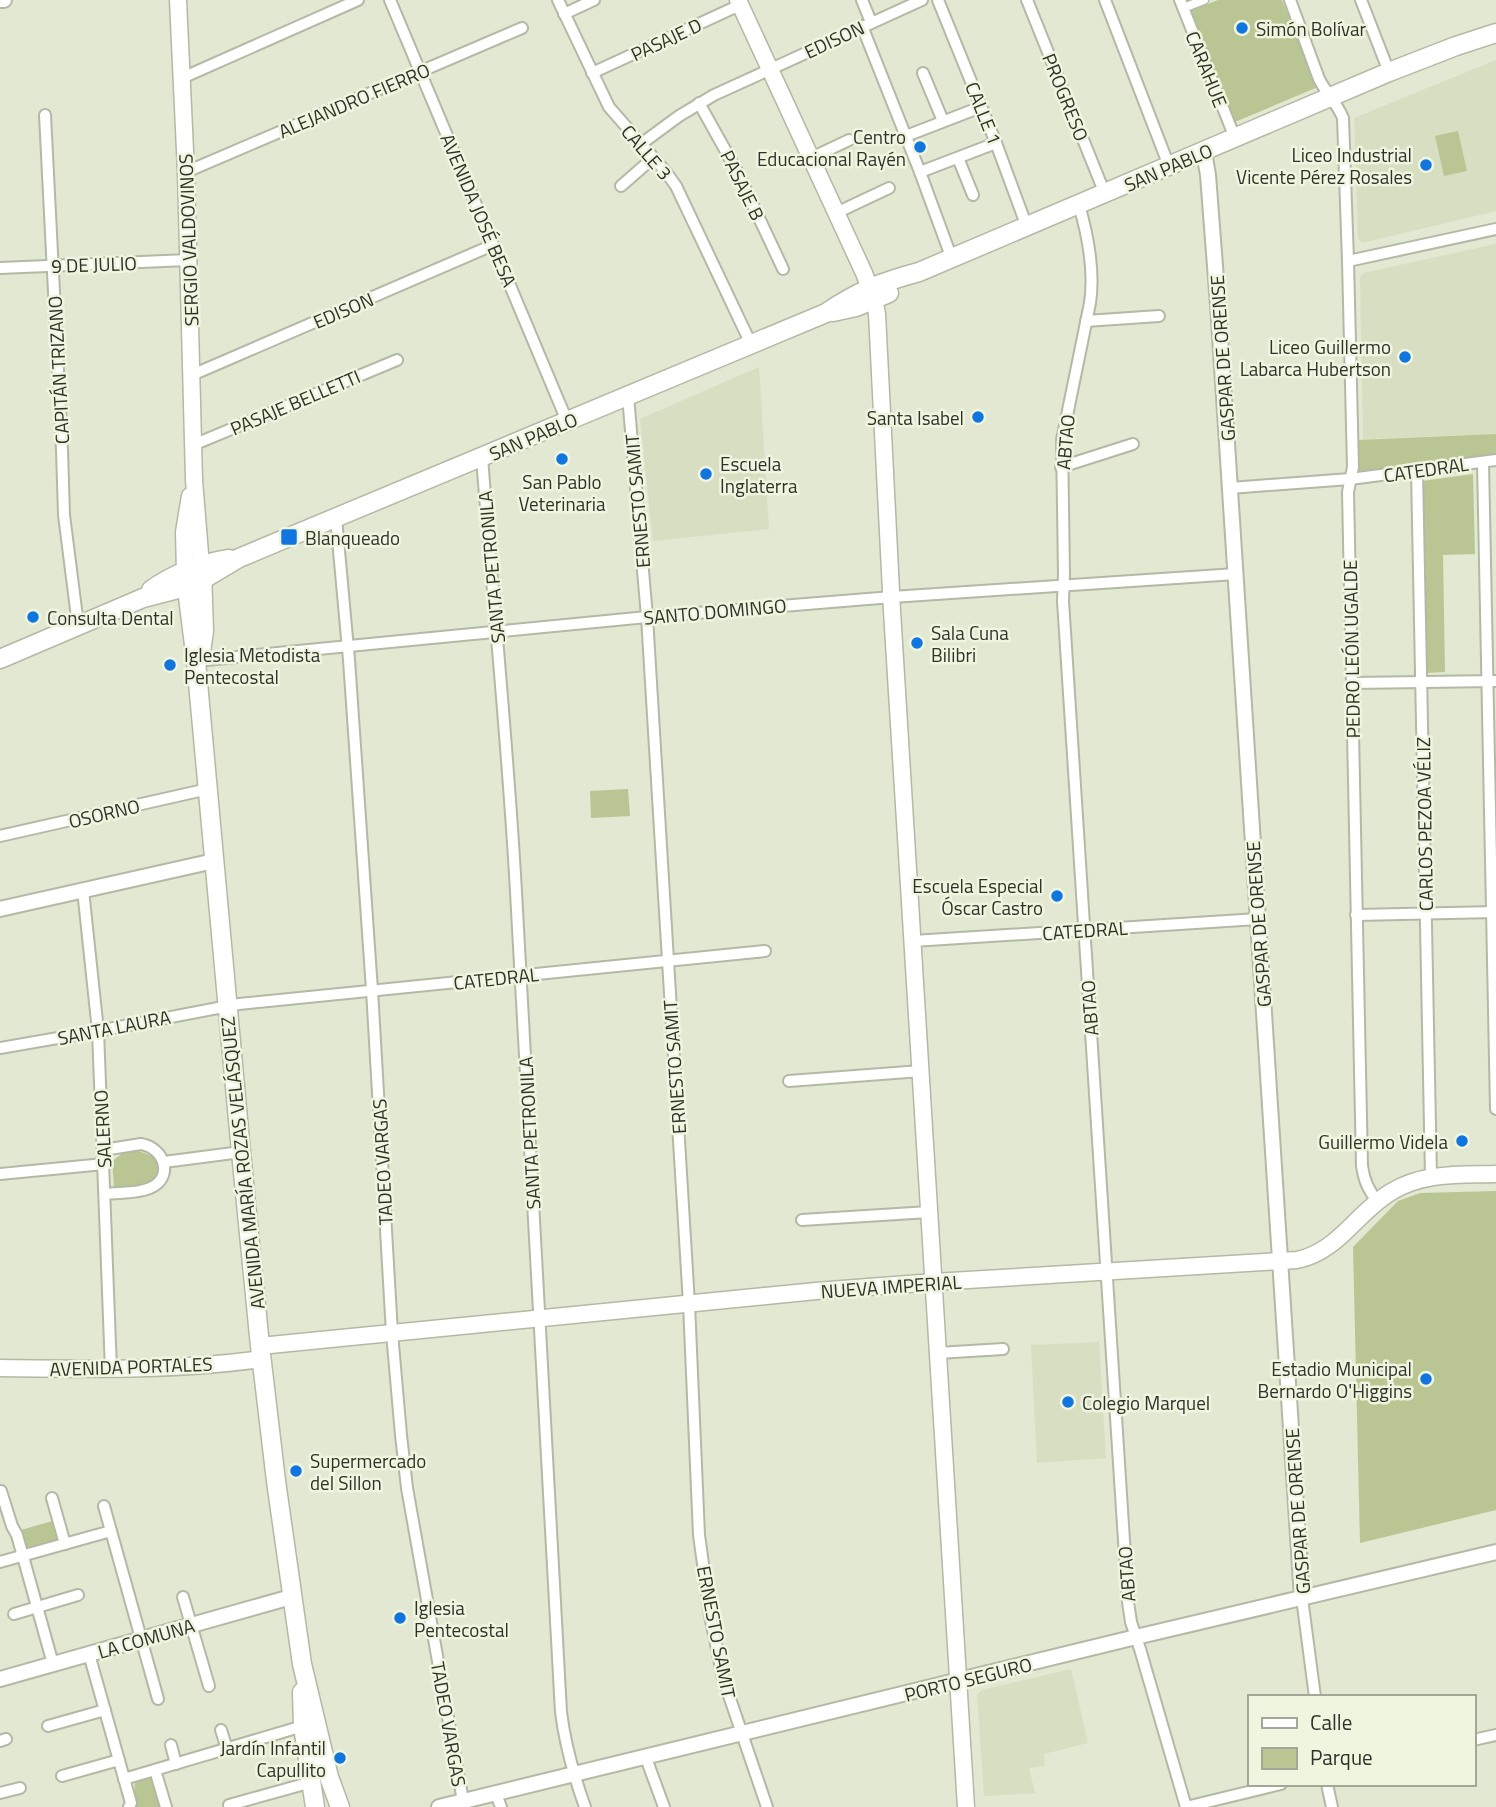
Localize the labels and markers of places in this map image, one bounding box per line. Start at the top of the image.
place label: Simón Bolívar [1256,14,1367,43]
marker: Simón Bolívar [1234,20,1250,36]
place label: Centro Educacional Rayén [757,122,906,173]
marker: Centro Educacional Rayén [912,139,928,155]
place label: Liceo Industrial Vicente Pérez Rosales [1236,140,1412,191]
marker: Liceo Industrial Vicente Pérez Rosales [1418,157,1434,173]
place label: Liceo Guillermo Labarca Hubertson [1240,332,1391,383]
marker: Liceo Guillermo Labarca Hubertson [1397,349,1413,365]
place label: Santa Isabel [867,403,964,432]
marker: Santa Isabel [970,409,986,425]
place label: Escuela Inglaterra [720,449,798,500]
marker: San Pablo Veterinaria [554,451,570,467]
marker: Escuela Inglaterra [698,466,714,482]
place label: San Pablo Veterinaria [519,467,606,518]
place label: Blanqueado [305,523,400,552]
marker: Blanqueado [279,527,299,547]
place label: Consulta Dental [47,603,174,632]
marker: Consulta Dental [25,609,41,625]
place label: Sala Cuna Bilibri [931,618,1009,669]
marker: Sala Cuna Bilibri [909,635,925,651]
place label: Iglesia Metodista Pentecostal [184,640,321,691]
marker: Iglesia Metodista Pentecostal [162,657,178,673]
place label: Escuela Especial Óscar Castro [912,871,1043,922]
marker: Escuela Especial Óscar Castro [1049,888,1065,904]
place label: Guillermo Videla [1318,1127,1448,1156]
marker: Guillermo Videla [1454,1133,1470,1149]
place label: Estadio Municipal Bernardo O'Higgins [1258,1354,1412,1405]
marker: Estadio Municipal Bernardo O'Higgins [1418,1371,1434,1387]
place label: Colegio Marquel [1082,1388,1210,1417]
marker: Colegio Marquel [1060,1394,1076,1410]
place label: Supermercado del Sillon [310,1446,426,1497]
marker: Supermercado del Sillon [288,1463,304,1479]
place label: Iglesia Pentecostal [414,1593,509,1644]
marker: Iglesia Pentecostal [392,1610,408,1626]
place label: Jardín Infantil Capullito [220,1733,326,1784]
marker: Jardín Infantil Capullito [332,1750,348,1766]

